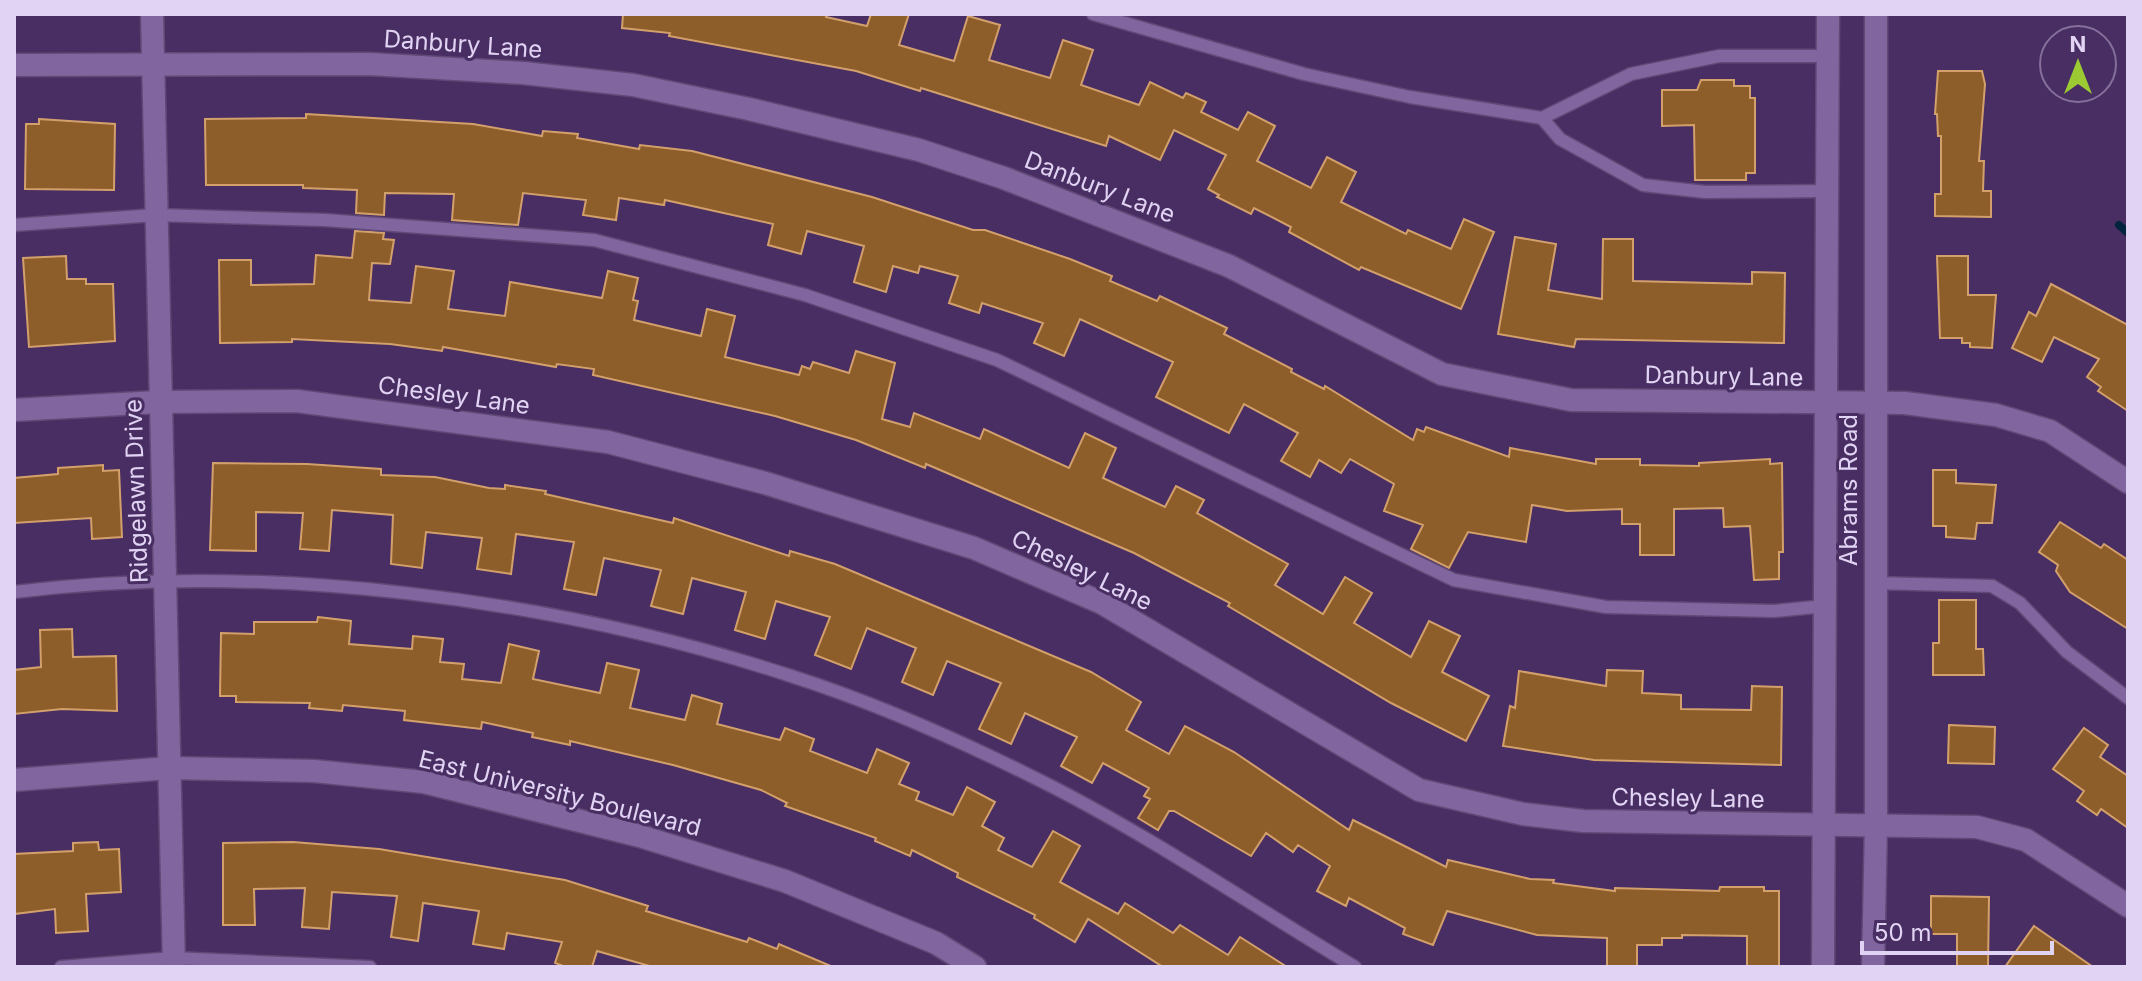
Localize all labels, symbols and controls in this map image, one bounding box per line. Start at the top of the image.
street label: Danbury Lane [383,24,543,64]
north arrow [2038,24,2118,104]
text: N [2070,31,2086,57]
street label: Danbury Lane [1021,145,1179,229]
street label: Danbury Lane [1644,360,1804,392]
street label: Chesley Lane [376,370,532,420]
street label: Ridgelawn Drive [118,399,154,583]
street label: Abrams Road [1834,414,1863,566]
street label: Chesley Lane [1007,523,1157,617]
street label: East University Boulevard [416,744,704,842]
street label: Chesley Lane [1611,782,1765,814]
scale bar [1862,905,2052,955]
text: 50 m [1874,918,1932,947]

